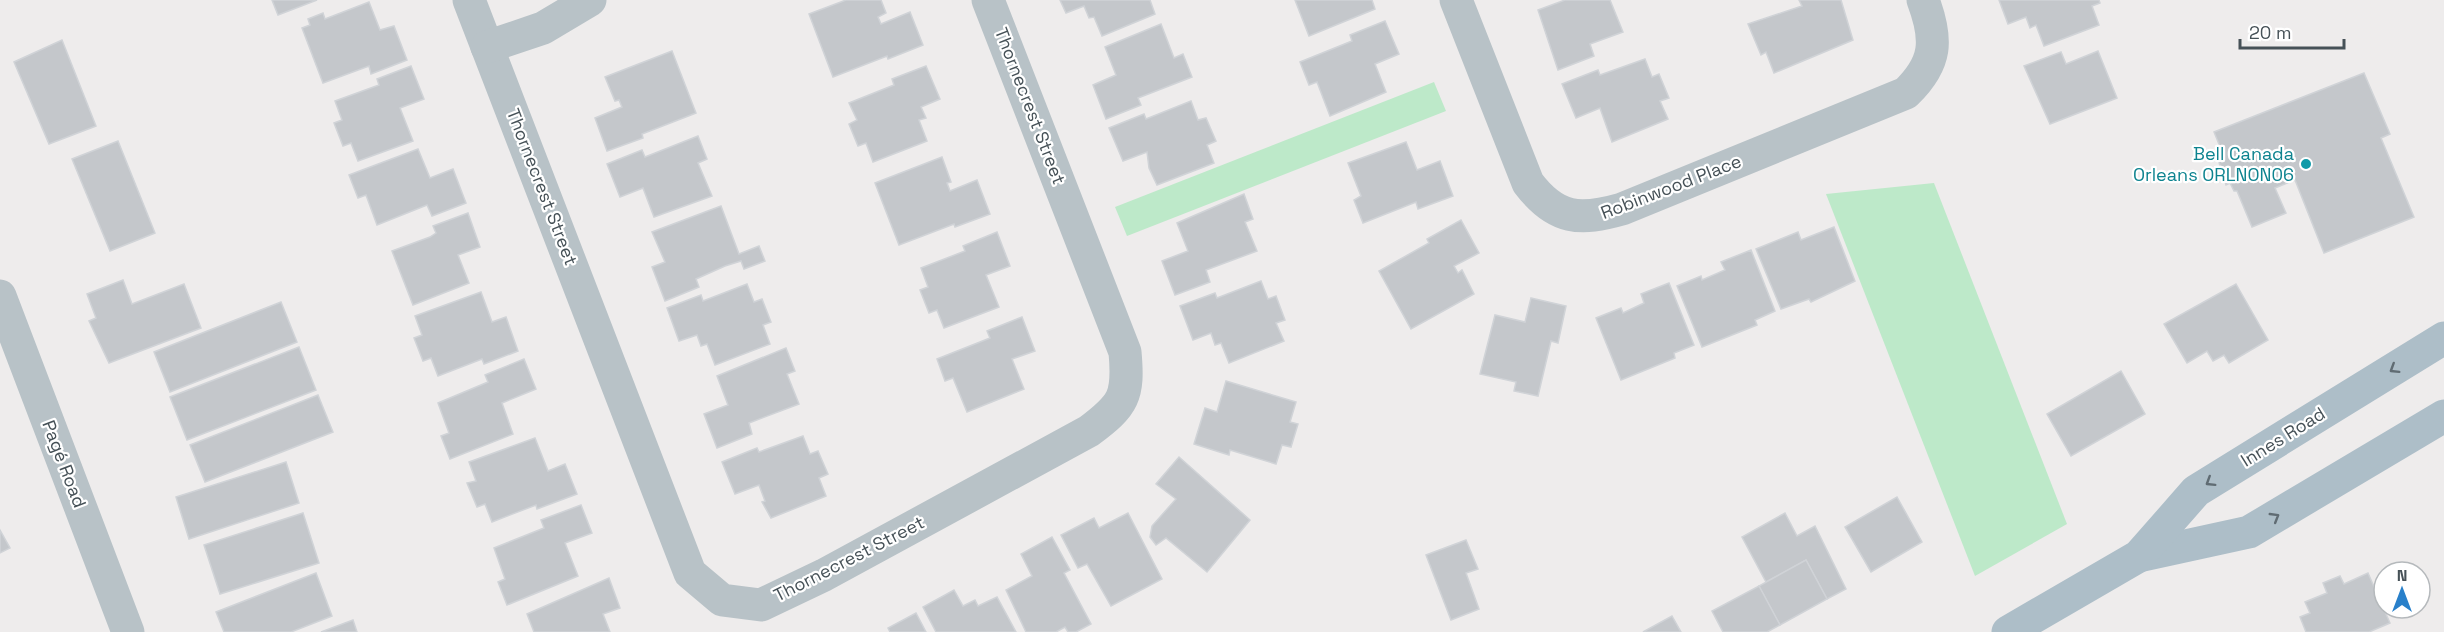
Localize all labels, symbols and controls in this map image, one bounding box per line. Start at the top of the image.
scale bar [2240,12,2344,50]
text: 20 m [2249,21,2292,44]
street label: Thornecrest Street [990,24,1071,188]
street label: Thornecrest Street [502,105,583,269]
place label: Bell Canada Orleans ORLNON06 [2133,142,2294,186]
street label: Robinwood Place [1597,149,1744,224]
marker: Bell Canada Orleans ORLNON06 [2299,157,2313,171]
one-way arrow [2390,362,2400,374]
street label: Innes Road [2236,402,2329,472]
street label: Pagé Road [37,417,92,511]
one-way arrow [2206,475,2216,487]
street label: Thornecrest Street [769,511,928,607]
one-way arrow [2268,512,2279,524]
north arrow [2372,560,2432,620]
text: N [2397,565,2407,586]

